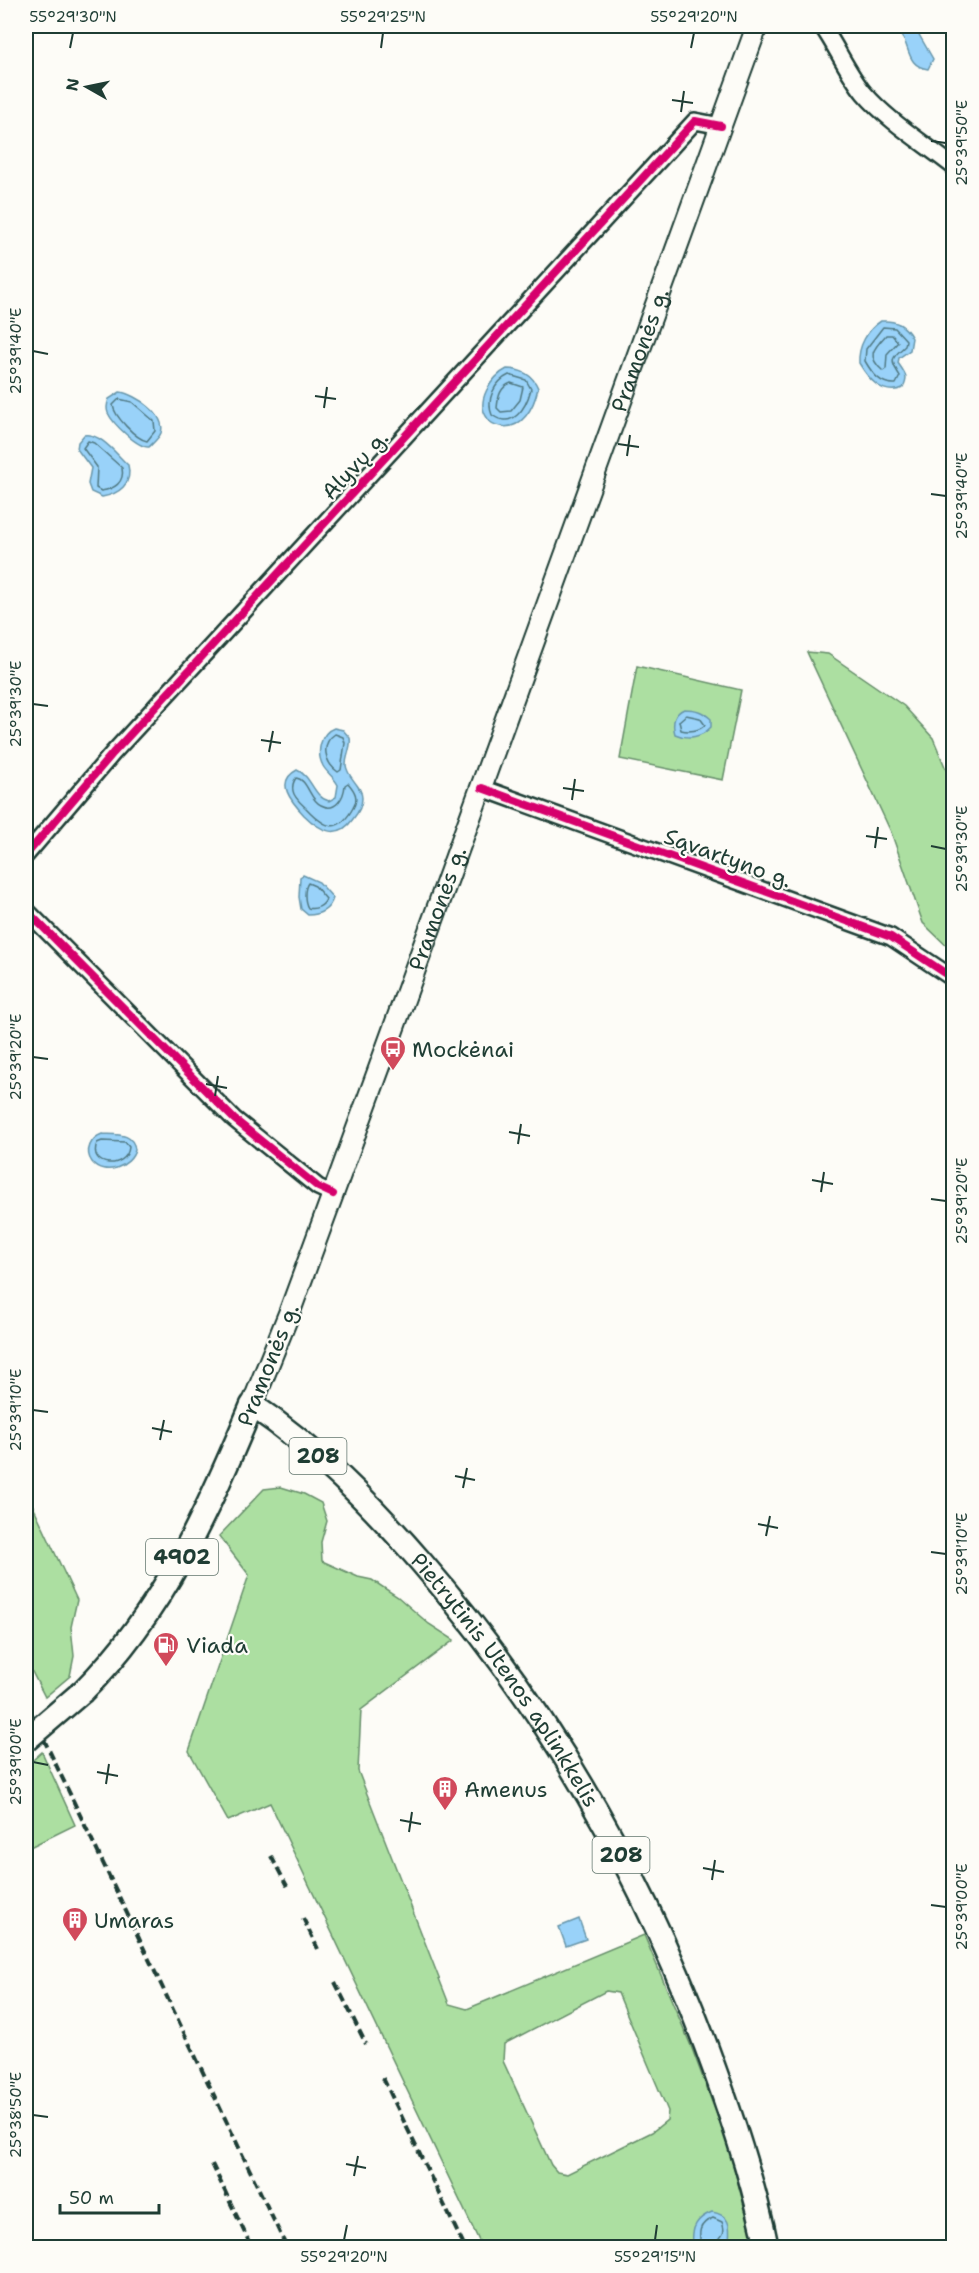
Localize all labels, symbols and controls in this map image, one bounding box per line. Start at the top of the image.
text: 55°29'30"N [29,7,117,27]
text: 55°29'25"N [340,7,426,27]
text: 55°29'20"N [650,7,738,27]
north arrow [57,57,117,117]
text: N [61,77,84,93]
text: 25°39'50"E [952,100,972,186]
street label: Pramonės g. [604,284,675,416]
text: 25°39'40"E [6,308,26,394]
street label: Alyvų g. [315,424,395,506]
text: 25°39'40"E [952,453,972,539]
text: 25°39'30"E [6,661,26,747]
text: 25°39'30"E [952,806,972,892]
street label: Sąvartyno g. [660,821,796,895]
street label: Pramonės g. [401,842,473,974]
text: 25°39'20"E [6,1014,26,1100]
bus stop icon: Mockėnai [378,1034,408,1072]
place label: Mockėnai [412,1035,514,1064]
text: 25°39'20"E [952,1158,972,1244]
street label: Pramonės g. [230,1299,306,1431]
text: 25°39'10"E [6,1368,26,1452]
road number: 208 [290,1438,346,1474]
text: 25°39'10"E [952,1512,972,1596]
road number: 4902 [146,1539,218,1575]
street label: Pietrytinis Utenos aplinkkelis [405,1546,606,1812]
fuel station icon: Viada [151,1630,181,1668]
place label: Viada [186,1631,248,1660]
text: 25°39'00"E [6,1718,26,1806]
building icon: Amenus [430,1774,460,1812]
place label: Amenus [464,1775,548,1804]
road number: 208 [592,1837,650,1873]
text: 25°39'00"E [952,1863,972,1951]
building icon: Umaras [60,1905,90,1943]
place label: Umaras [94,1906,174,1935]
text: 25°38'50"E [6,2072,26,2158]
scale bar [60,2177,159,2215]
text: 50 m [69,2186,114,2210]
text: 55°29'20"N [300,2247,388,2267]
text: 55°29'15"N [614,2247,696,2267]

